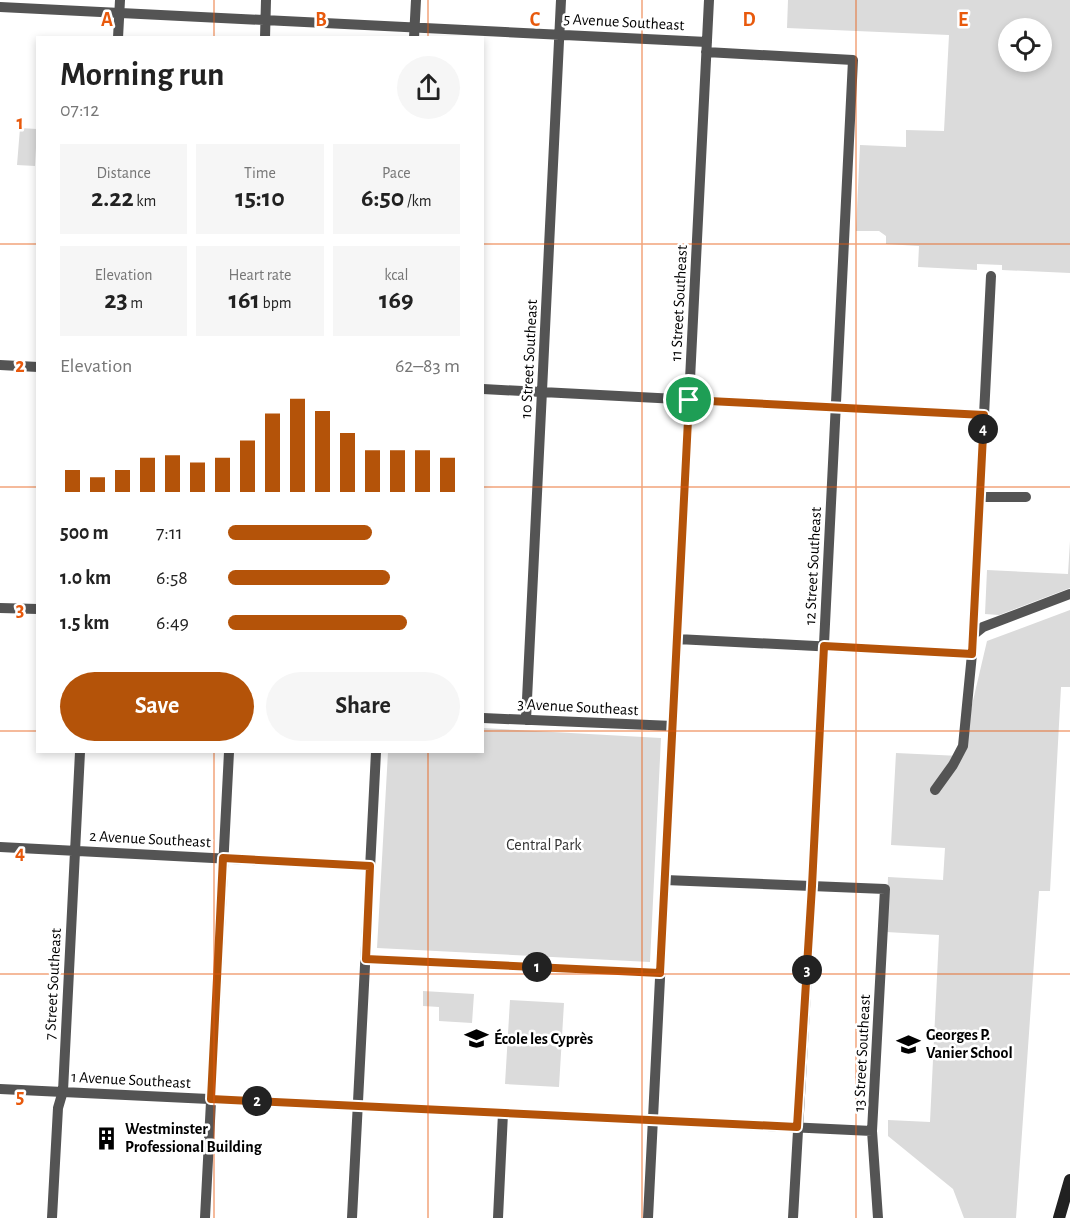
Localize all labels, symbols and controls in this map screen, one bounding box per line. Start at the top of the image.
text: A [101,10,113,30]
text: B [315,10,327,30]
text: C [530,10,541,30]
text: D [742,10,756,30]
text: E [958,10,968,30]
street label: 5 Avenue Southeast [563,11,685,33]
map controls [998,18,1052,72]
button: locate [998,18,1052,72]
button: share [397,56,460,119]
text: Morning run [60,59,224,92]
text: 07:12 [60,100,99,120]
text: 1 [16,113,24,133]
text: Distance [97,165,151,181]
text: Time [244,165,276,181]
text: Pace [382,165,411,181]
text: 2.22 [91,185,134,211]
text: 15:10 [235,185,285,211]
text: 6:50 [361,185,404,211]
text: km [134,193,156,209]
text: /km [404,193,432,209]
street label: 11 Street Southeast [668,244,690,362]
text: Elevation [95,267,153,283]
text: Heart rate [229,267,291,283]
text: kcal [384,267,409,283]
text: 23 [104,287,128,313]
text: 161 [229,287,260,313]
text: 169 [379,287,414,313]
text: m [128,295,143,311]
text: bpm [260,295,291,311]
street label: 10 Street Southeast [518,299,540,419]
text: 2 [15,356,25,376]
text: Elevation [60,356,132,376]
text: 62–83 m [395,356,460,376]
pin [663,374,714,425]
icon: arrive [672,383,705,416]
pin: 4 [968,414,998,444]
text: 4 [979,421,987,437]
street label: 12 Street Southeast [802,507,824,625]
text: 500 m [60,523,109,543]
text: 7:11 [156,523,183,543]
text: 1.0 km [60,568,111,588]
text: 6:58 [156,568,188,588]
text: 3 [16,600,24,620]
text: 1.5 km [60,613,109,633]
text: 6:49 [156,613,189,633]
button: Save [60,672,254,741]
button: Share [266,672,460,741]
street label: 3 Avenue Southeast [517,696,639,718]
street label: 2 Avenue Southeast [89,828,211,850]
park label: Central Park [506,837,582,853]
text: 4 [15,843,25,863]
street label: 7 Street Southeast [42,928,64,1040]
pin: 1 [522,952,552,982]
pin: 3 [792,955,822,985]
text: 1 [534,959,540,975]
text: 3 [804,962,810,978]
street label: 13 Street Southeast [851,994,873,1112]
school or university icon: École les Cyprès [463,1026,489,1052]
place label: Georges P. Vanier School [926,1027,1013,1061]
place label: École les Cyprès [494,1028,593,1048]
school or university icon: Georges P. Vanier School [895,1031,921,1057]
street label: 1 Avenue Southeast [71,1069,191,1091]
pin: 2 [242,1086,272,1116]
text: 5 [16,1087,24,1107]
text: 2 [253,1093,261,1109]
place label: Westminster Professional Building [125,1121,263,1155]
building icon: Westminster Professional Building [94,1125,120,1151]

